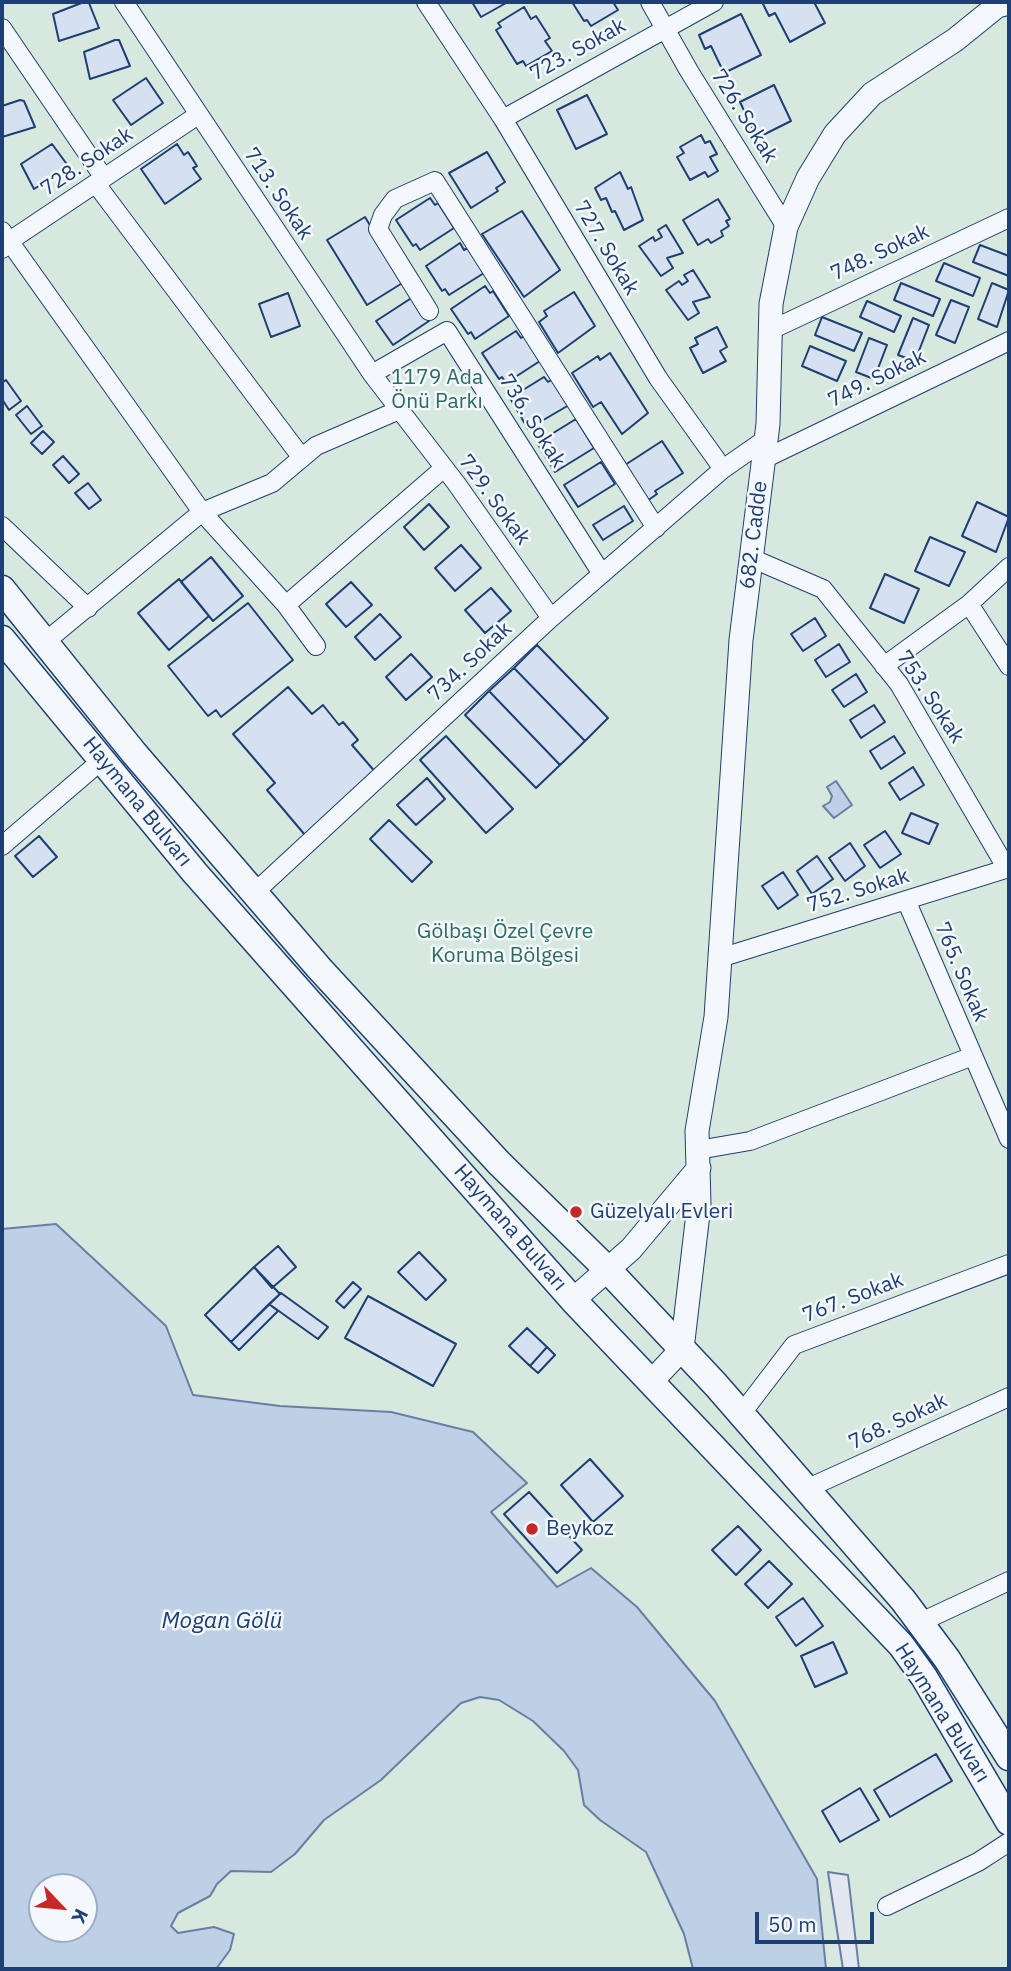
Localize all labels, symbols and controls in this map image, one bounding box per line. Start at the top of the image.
street label: 723. Sokak [526,13,630,87]
street label: 726. Sokak [705,65,783,167]
street label: 728. Sokak [36,122,138,202]
street label: 713. Sokak [238,143,318,245]
street label: 727. Sokak [568,196,644,300]
street label: 748. Sokak [827,219,933,287]
street label: 749. Sokak [824,345,930,413]
park label: 1179 Ada Önü Parkı [391,365,483,415]
street label: 736. Sokak [493,370,571,472]
street label: 729. Sokak [453,450,535,550]
street label: 682. Cadde [735,480,773,590]
street label: 734. Sokak [423,617,517,707]
street label: 753. Sokak [891,646,969,748]
street label: Haymana Bulvarı [77,732,197,872]
street label: 752. Sokak [804,864,912,918]
street label: 765. Sokak [929,918,993,1026]
park label: Gölbaşı Özel Çevre Koruma Bölgesi [417,919,593,969]
street label: Haymana Bulvarı [448,1160,572,1296]
place label: Güzelyalı Evleri [590,1199,733,1225]
marker: Güzelyalı Evleri [568,1204,584,1220]
street label: 767. Sokak [799,1267,907,1329]
street label: 768. Sokak [845,1388,951,1456]
place label: Beykoz [546,1516,614,1542]
marker: Beykoz [524,1521,540,1537]
water label: Mogan Gölü [161,1607,283,1635]
street label: Haymana Bulvarı [889,1639,995,1787]
north arrow [28,1873,98,1943]
scale bar [759,1898,878,1942]
text: K [66,1905,94,1928]
text: 50 m [768,1910,817,1938]

